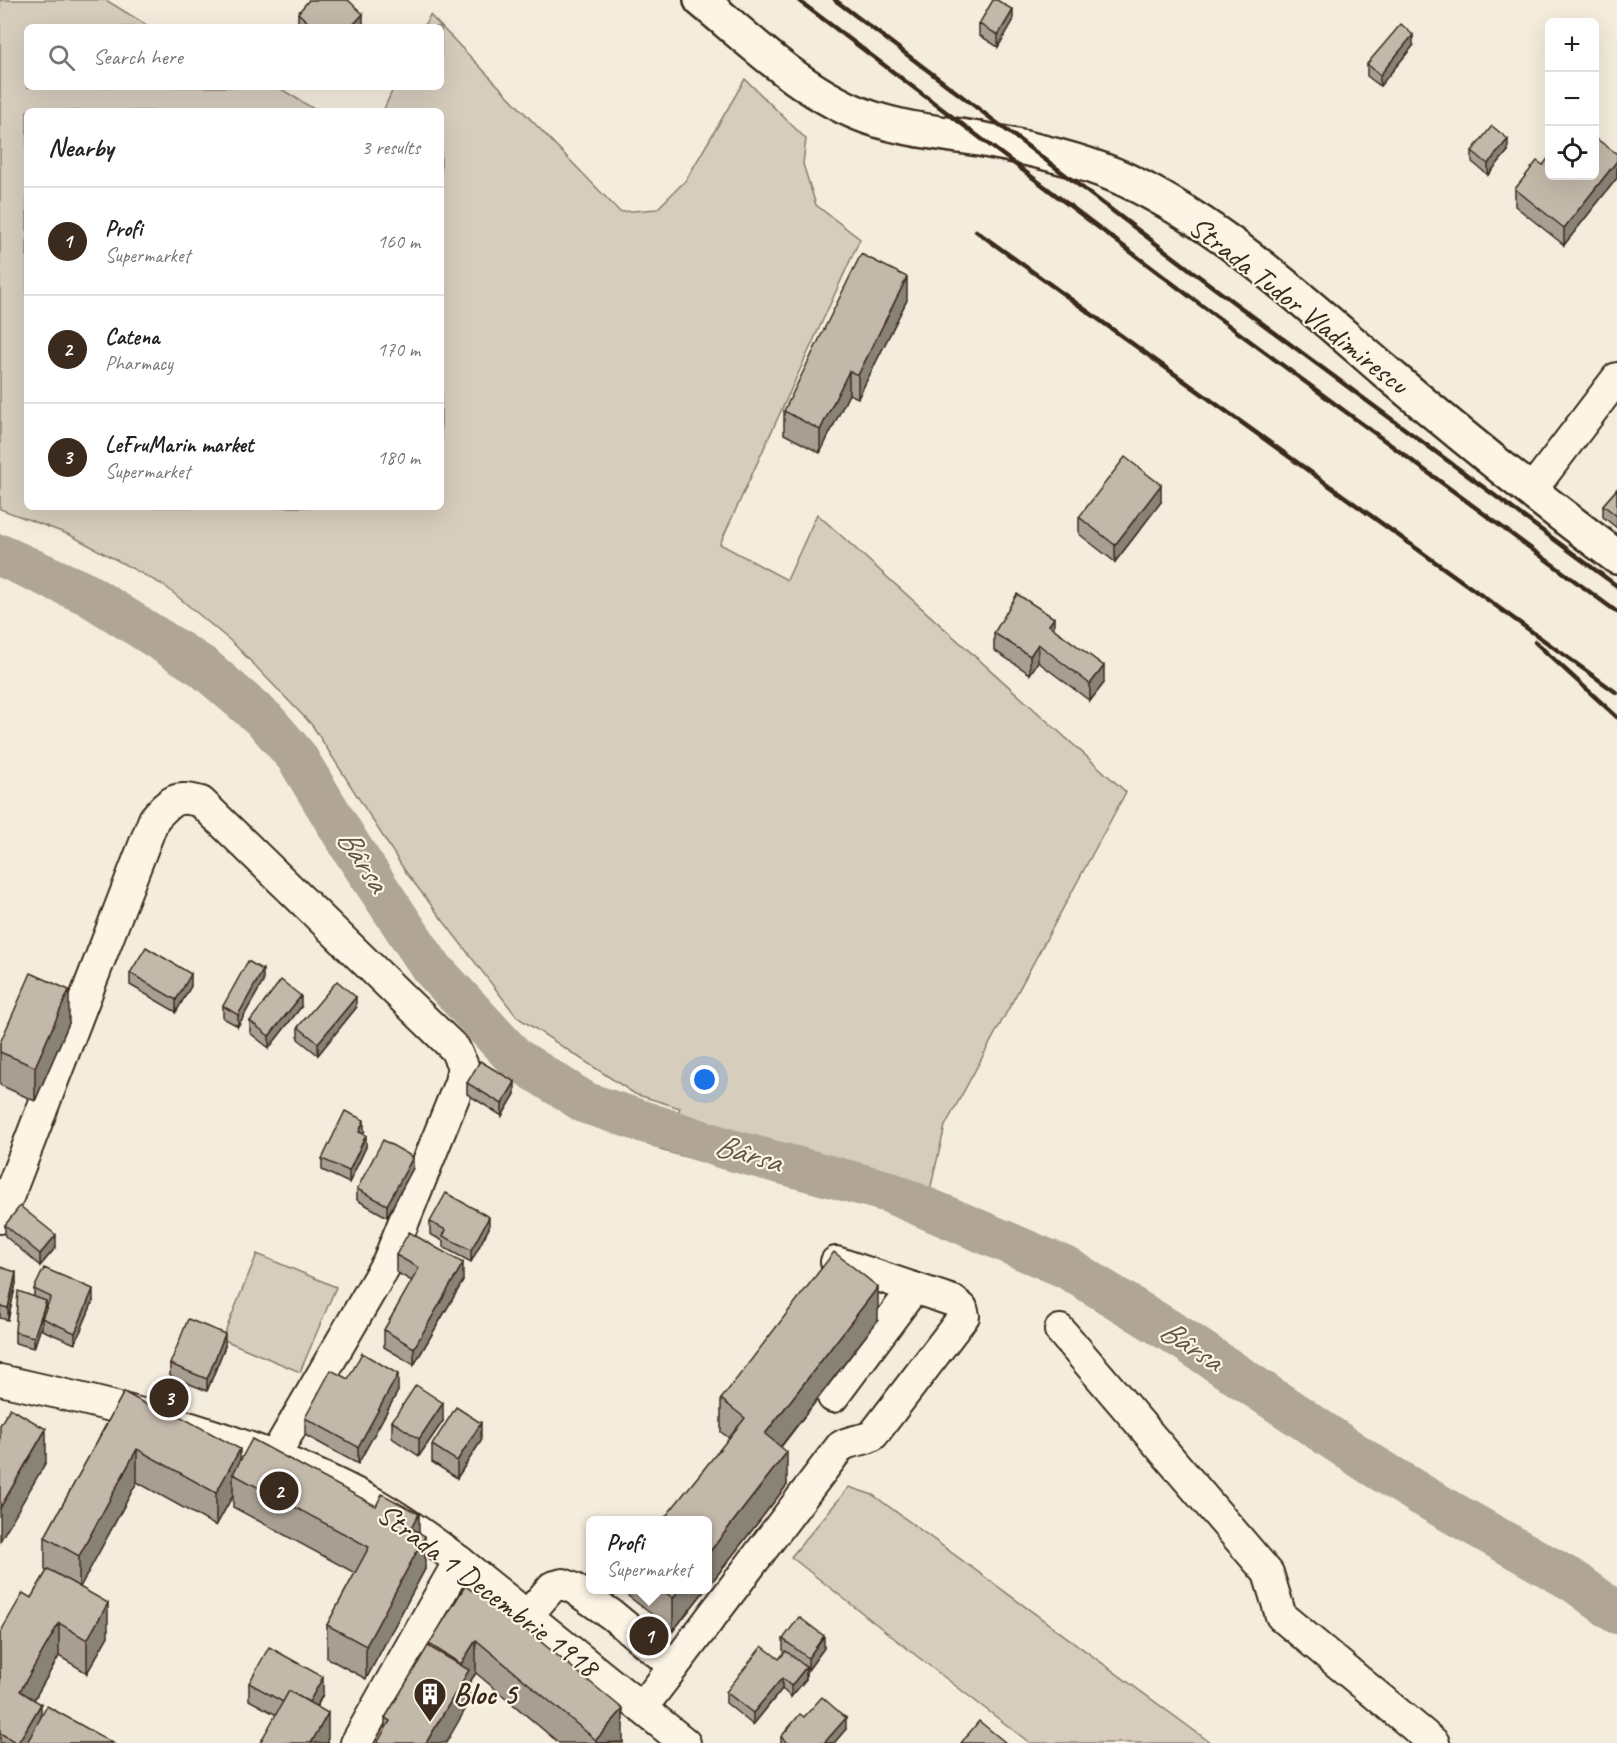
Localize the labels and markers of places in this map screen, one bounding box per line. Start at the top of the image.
pin: 3 [150,1376,188,1420]
pin: 2 [260,1468,298,1514]
pin: 1 [630,1614,668,1658]
place label: Bloc 5 [453,1675,519,1713]
building icon: Bloc 5 [412,1676,448,1723]

